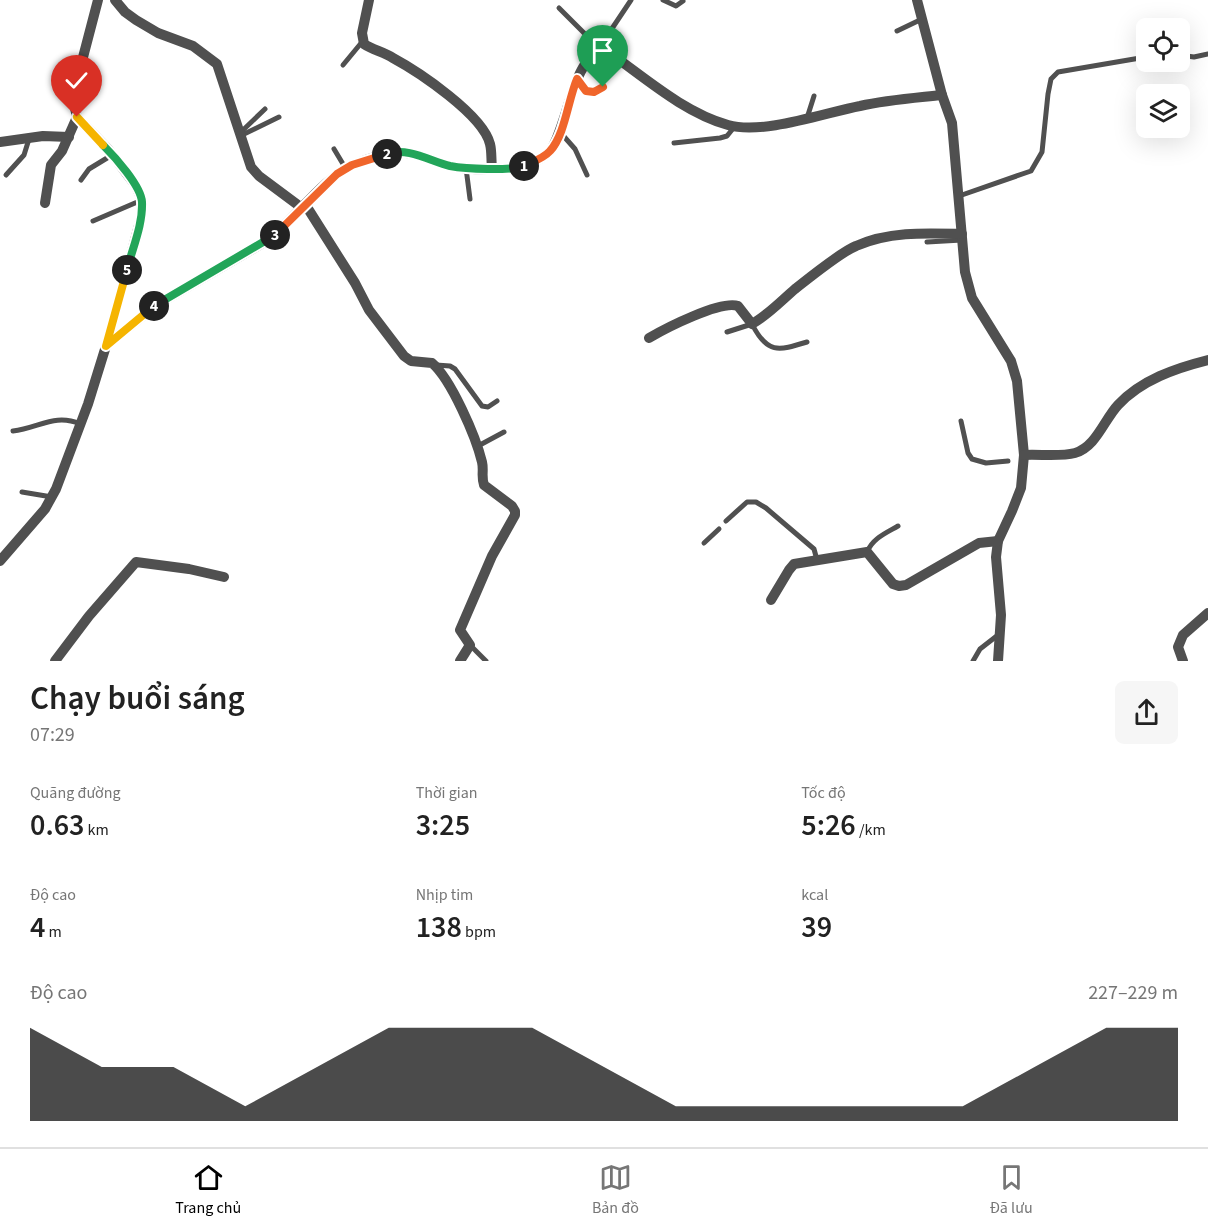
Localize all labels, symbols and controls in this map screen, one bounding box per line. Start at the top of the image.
map controls [1136,18,1190,138]
button: locate [1136,18,1190,72]
pin [577,25,628,87]
icon: arrive [586,34,619,67]
pin [51,55,102,117]
icon: check [60,64,93,97]
button: layers [1136,84,1190,138]
pin: 2 [372,139,402,169]
text: 2 [383,143,391,165]
pin: 1 [509,151,539,181]
text: 1 [520,155,528,177]
pin: 3 [260,220,290,250]
text: 3 [271,224,279,246]
pin: 5 [112,255,142,285]
text: 5 [123,259,131,281]
pin: 4 [139,291,169,321]
text: 4 [150,295,158,317]
text: Chạy buổi sáng [30,675,245,722]
button: share [1115,681,1178,744]
text: 07:29 [30,721,75,749]
text: Quãng đường [30,782,121,804]
text: Thời gian [416,782,478,804]
text: Tốc độ [801,782,846,804]
text: 0.63 [30,804,84,847]
text: 3:25 [416,804,470,847]
text: 5:26 [801,804,856,847]
text: km [84,819,109,841]
text: /km [856,819,886,841]
text: Độ cao [30,884,76,906]
text: Nhịp tim [416,884,473,906]
text: kcal [801,884,828,906]
text: 4 [30,906,45,949]
text: 138 [416,906,462,949]
text: 39 [801,906,832,949]
text: m [45,921,62,943]
text: bpm [462,921,496,943]
text: Độ cao [30,979,87,1007]
text: 227–229 m [1088,979,1178,1007]
tab: Trang chủ [175,1161,241,1219]
tab: Bản đồ [592,1161,639,1219]
tab: Đã lưu [990,1161,1033,1219]

